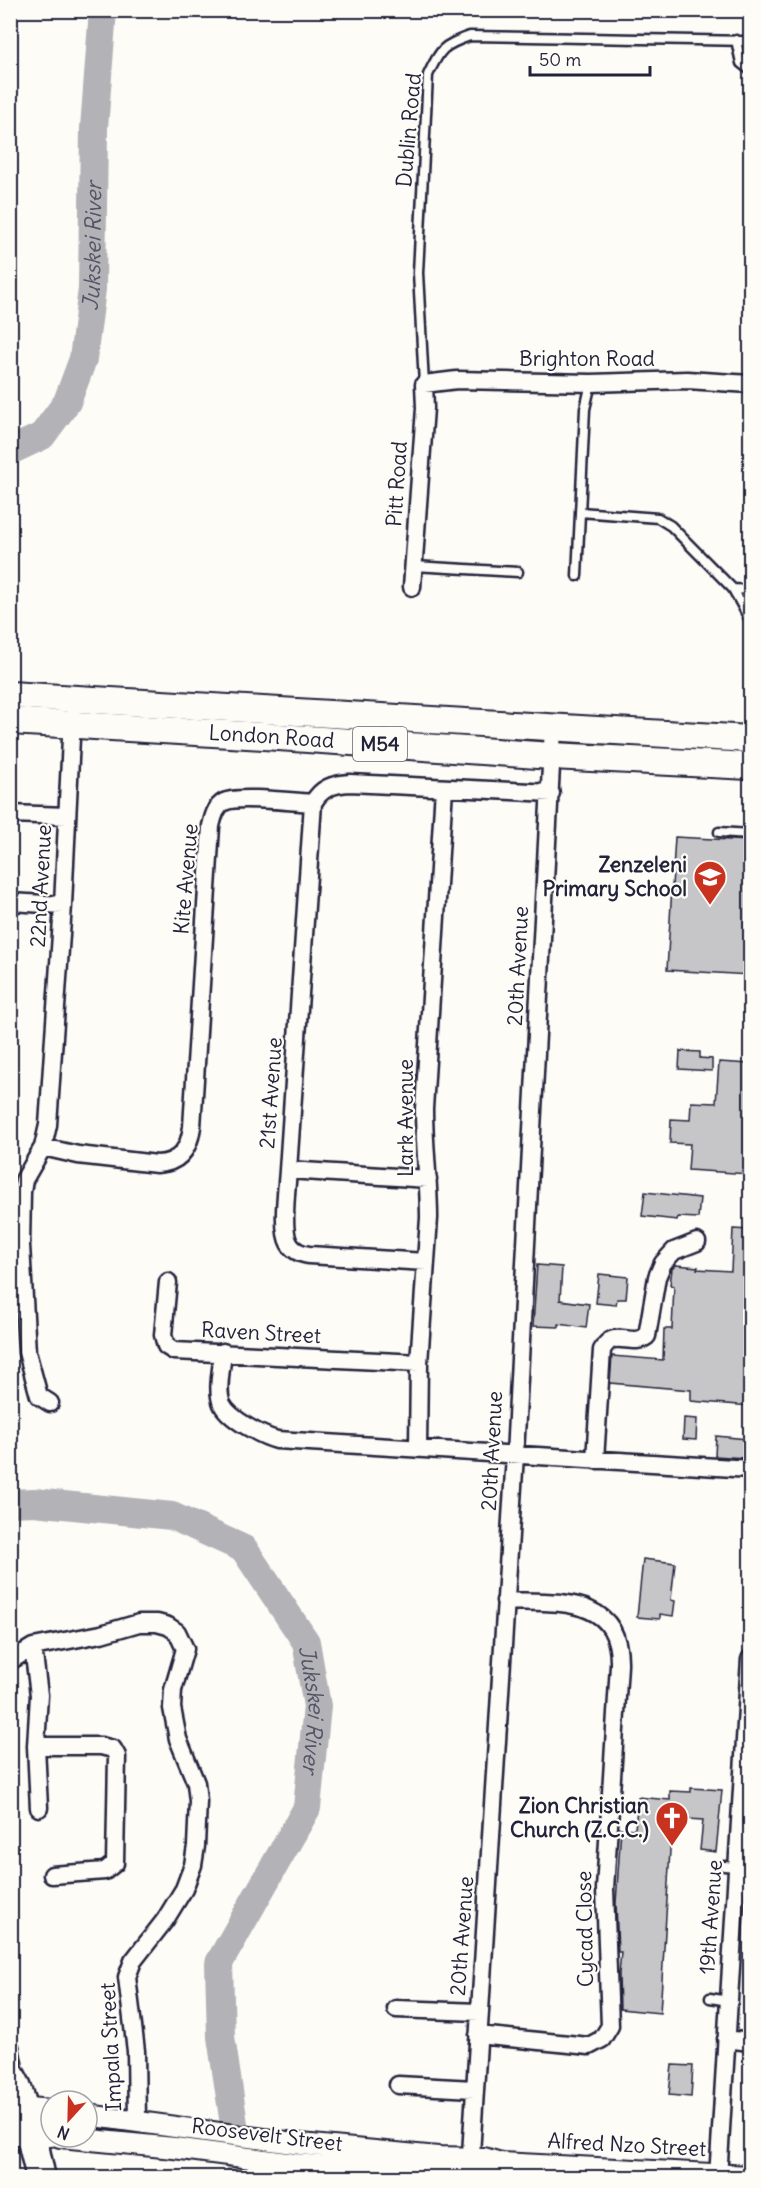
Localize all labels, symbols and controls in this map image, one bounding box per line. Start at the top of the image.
scale bar [530,39,650,77]
text: 50 m [539,48,581,71]
street label: Dublin Road [390,72,427,188]
water label: Jukskei River [75,178,107,312]
street label: Brighton Road [519,345,655,372]
street label: Pitt Road [380,440,413,528]
street label: London Road [208,719,335,754]
road number: M54 [353,727,407,761]
street label: Kite Avenue [167,822,204,936]
street label: 22nd Avenue [24,824,57,948]
place label: Zenzeleni Primary School [542,851,687,902]
school or university icon: Zenzeleni Primary School [692,859,728,906]
street label: 20th Avenue [501,905,534,1027]
street label: 21st Avenue [253,1036,288,1150]
street label: Lark Avenue [392,1059,419,1177]
street label: Raven Street [200,1316,322,1349]
street label: 20th Avenue [475,1390,508,1512]
water label: Jukskei River [293,1643,331,1778]
place label: Zion Christian Church (Z.C.C.) [510,1792,649,1843]
church icon: Zion Christian Church (Z.C.C.) [654,1800,690,1847]
street label: 19th Avenue [693,1859,728,1975]
street label: Cycad Close [570,1871,599,1987]
street label: 20th Avenue [444,1875,479,1997]
street label: Impala Street [94,1982,127,2112]
north arrow [39,2089,99,2149]
street label: Roosevelt Street [190,2112,344,2157]
text: N [55,2122,72,2144]
street label: Alfred Nzo Street [547,2127,707,2162]

